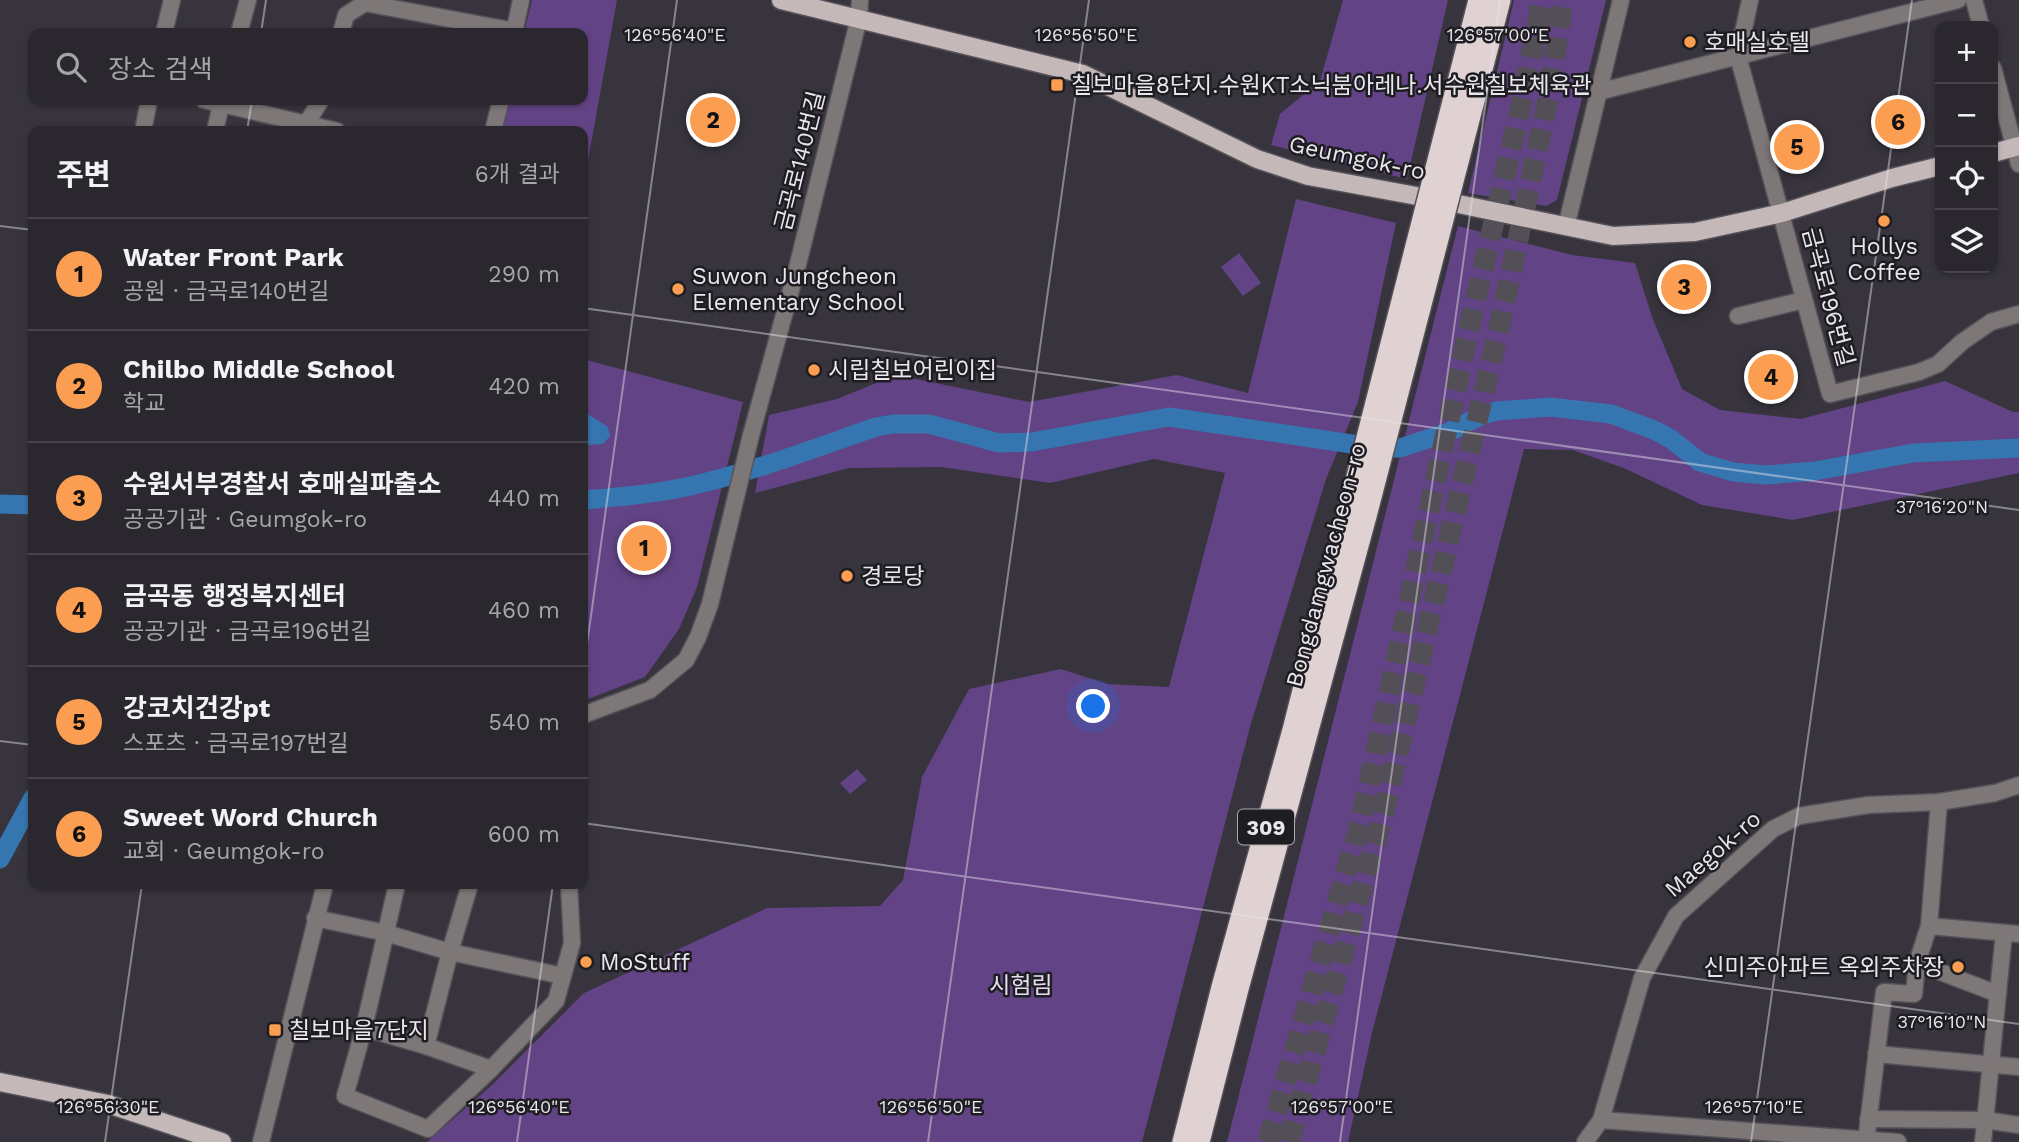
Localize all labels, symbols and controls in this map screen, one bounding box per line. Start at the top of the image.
map controls [1935,21,1998,273]
button: + [1935,21,1998,84]
text: 126°56'40"E [624,24,726,45]
text: 126°56'50"E [1035,24,1137,45]
text: 126°57'00"E [1447,24,1549,45]
search box [28,28,588,105]
place label: 호매실호텔 [1704,29,1810,56]
marker: 호매실호텔 [1682,34,1698,50]
icon: search [52,48,90,86]
text: 장소 검색 [108,54,213,84]
place label: 칠보마을8단지.수원KT소닉붐아레나.서수원칠보체육관 [1071,72,1592,99]
marker: 칠보마을8단지.수원KT소닉붐아레나.서수원칠보체육관 [1049,77,1065,93]
button: − [1935,84,1998,147]
street label: 금곡로140번길 [770,88,830,234]
pin: 2 [690,94,736,146]
pin: 6 [1875,96,1921,148]
pin: 5 [1774,121,1820,173]
street label: Geumgok-ro [1286,130,1428,186]
button: locate [1935,147,1998,210]
text: 주변 [56,157,111,192]
text: 6개 결과 [475,161,560,188]
button: layers [1935,210,1998,273]
marker: Hollys Coffee [1876,213,1892,229]
street label: 금곡로196번길 [1796,224,1860,370]
place label: Hollys Coffee [1847,233,1921,286]
text: Water Front Park [123,242,344,272]
text: 1 [74,261,84,288]
text: 290 m [488,261,560,288]
pin: 3 [1661,261,1707,313]
place label: Suwon Jungcheon Elementary School [692,263,904,316]
text: 공원 · 금곡로140번길 [123,278,329,305]
marker: Suwon Jungcheon Elementary School [670,281,686,297]
pin: 4 [1748,351,1794,403]
text: Chilbo Middle School [123,354,394,384]
place label: 시립칠보어린이집 [828,357,997,384]
marker: 시립칠보어린이집 [806,362,822,378]
text: 2 [72,373,86,400]
text: 420 m [488,373,560,400]
text: 학교 [123,390,165,417]
street label: Bongdamgwacheon-ro [1280,440,1372,690]
text: 수원서부경찰서 호매실파출소 [123,469,441,499]
text: 3 [72,485,86,512]
text: 440 m [488,485,560,512]
text: 37°16'20"N [1896,496,1988,517]
text: 공공기관 · Geumgok-ro [123,506,367,533]
pin: 1 [621,522,667,574]
place label: 경로당 [861,563,924,590]
marker: 경로당 [839,568,855,584]
text: 금곡동 행정복지센터 [123,581,346,611]
text: 4 [72,597,86,624]
text: 460 m [488,597,560,624]
text: 공공기관 · 금곡로196번길 [123,618,371,645]
your location [1076,689,1110,723]
text: 강코치건강pt [123,693,270,723]
text: 5 [72,709,86,736]
text: 540 m [488,709,560,736]
text: 스포츠 · 금곡로197번길 [123,730,349,757]
text: Sweet Word Church [123,802,378,832]
street label: Maegok-ro [1660,805,1766,903]
road number: 309 [1238,810,1294,844]
text: 6 [72,821,86,848]
text: 600 m [488,821,560,848]
text: 교회 · Geumgok-ro [123,838,325,865]
place label: MoStuff [600,949,690,976]
marker: MoStuff [578,954,594,970]
place label: 신미주아파트 옥외주차장 [1703,954,1944,981]
marker: 신미주아파트 옥외주차장 [1950,959,1966,975]
park label: 시험림 [989,972,1053,999]
text: 37°16'10"N [1897,1011,1987,1032]
place label: 칠보마을7단지 [289,1017,429,1044]
marker: 칠보마을7단지 [267,1022,283,1038]
text: 126°56'30"E [57,1096,159,1117]
text: 126°56'40"E [468,1096,570,1117]
text: 126°56'50"E [880,1096,982,1117]
text: 126°57'00"E [1291,1096,1393,1117]
text: 126°57'10"E [1705,1096,1803,1117]

